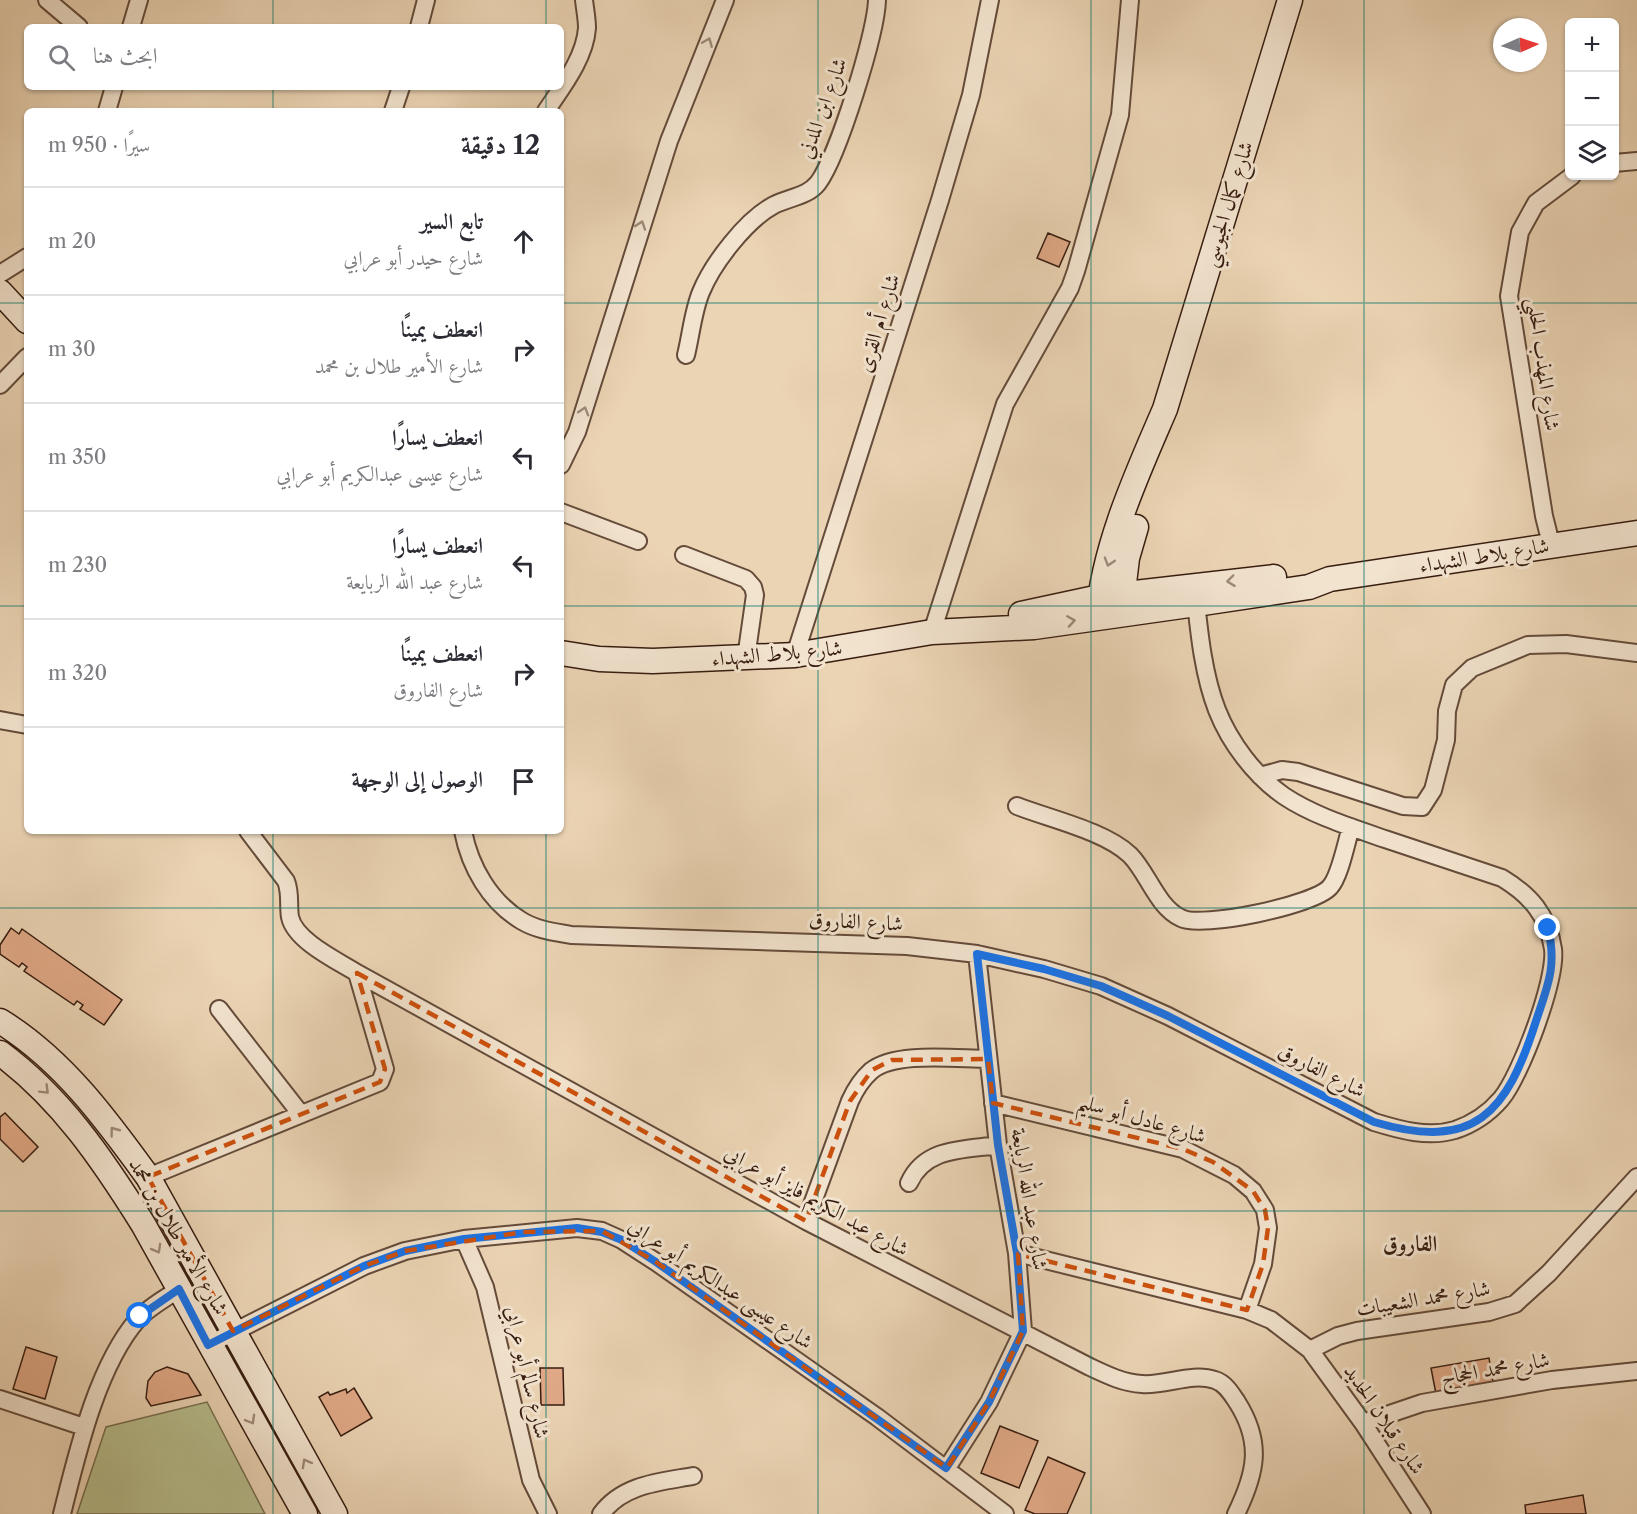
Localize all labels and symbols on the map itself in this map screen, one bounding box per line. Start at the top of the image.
north arrow [1493,18,1547,72]
one-way arrow [701,37,713,48]
street label: شارع ابن المدني [792,54,857,164]
street label: شارع كمال الجيوسي [1196,138,1266,272]
one-way arrow [634,220,646,231]
street label: شارع أم القرى [849,270,911,377]
street label: شارع المهذب الحلبي [1514,296,1566,433]
one-way arrow [576,406,589,417]
street label: شارع بلاط الشهداء [1417,532,1552,584]
one-way arrow [1104,556,1116,567]
one-way arrow [1226,575,1235,587]
one-way arrow [1065,615,1075,628]
street label: شارع بلاط الشهداء [711,635,844,677]
street label: شارع الفاروق [808,906,904,942]
route end [1534,914,1560,940]
street label: شارع الفاروق [1272,1037,1370,1108]
one-way arrow [37,1083,48,1094]
street label: شارع عادل أبو سليم [1072,1086,1210,1157]
street label: شارع عبد الله الربايعة [1000,1125,1058,1273]
one-way arrow [110,1127,121,1138]
street label: شارع عبد الكريم فايز أبو عرابي [718,1137,914,1266]
street label: شارع الأمير طلال بن محمد [119,1152,236,1322]
street label: شارع عيسى عبدالكريم أبو عرابي [621,1210,819,1359]
district label: الفاروق [1383,1230,1437,1257]
one-way arrow [150,1243,161,1253]
street label: شارع محمد الشعيبات [1354,1275,1493,1327]
route start [126,1302,152,1328]
street label: شارع سالم أبو عرابي [495,1303,557,1442]
street label: شارع محمد الحجاج [1439,1346,1553,1397]
street label: شارع قبلان الحديد [1334,1359,1431,1482]
one-way arrow [244,1414,255,1424]
one-way arrow [302,1459,313,1469]

